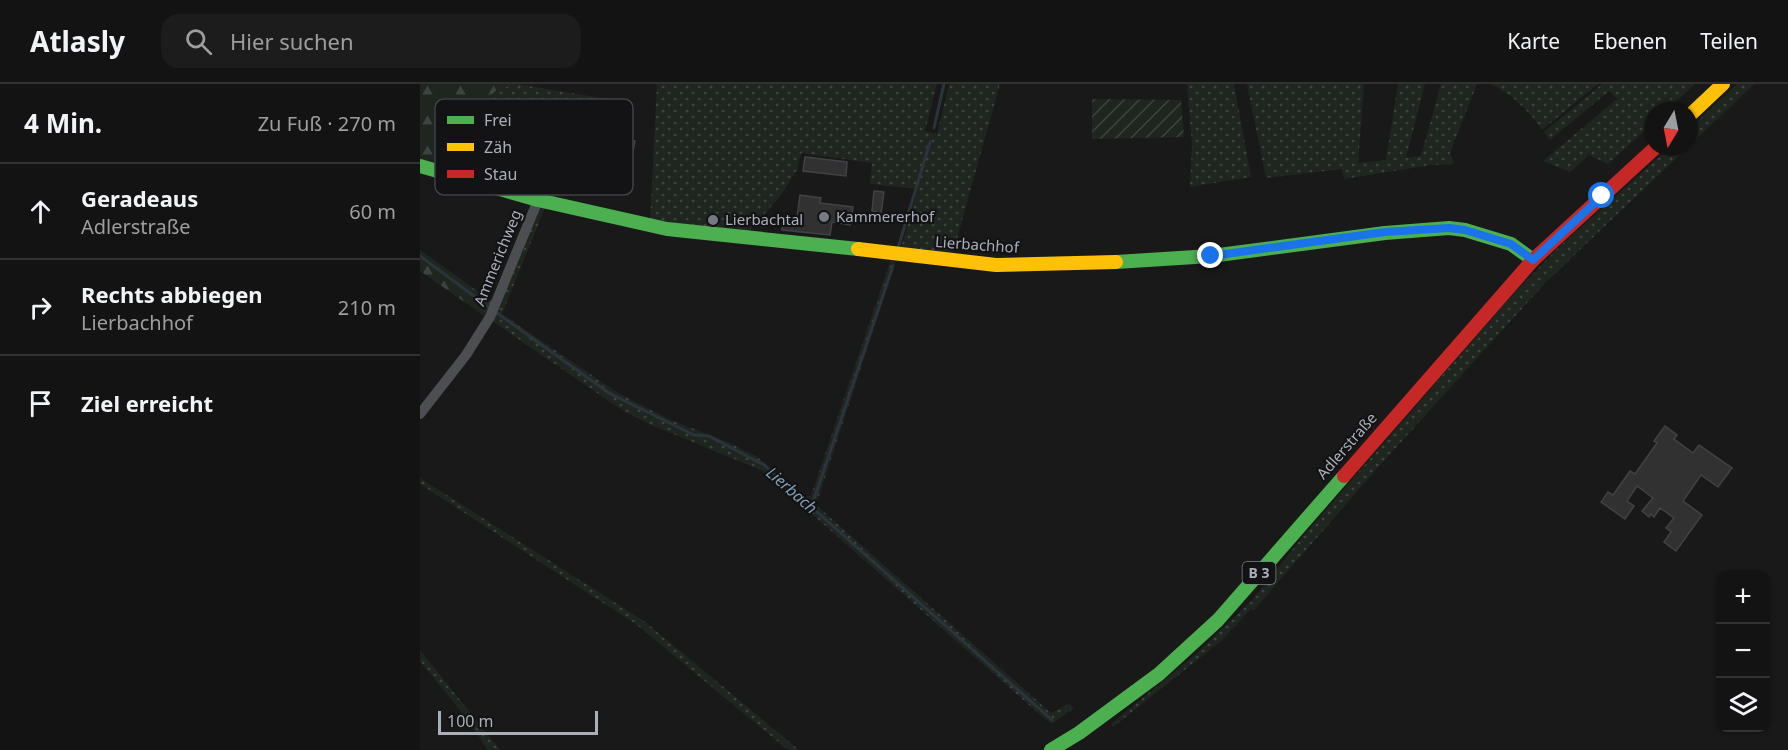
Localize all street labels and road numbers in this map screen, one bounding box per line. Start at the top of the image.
street label: Ammerichweg [469,207,525,309]
street label: Lierbachhof [934,231,1020,257]
street label: Adlerstraße [1312,408,1381,483]
road number: B 3 [1242,562,1276,584]

